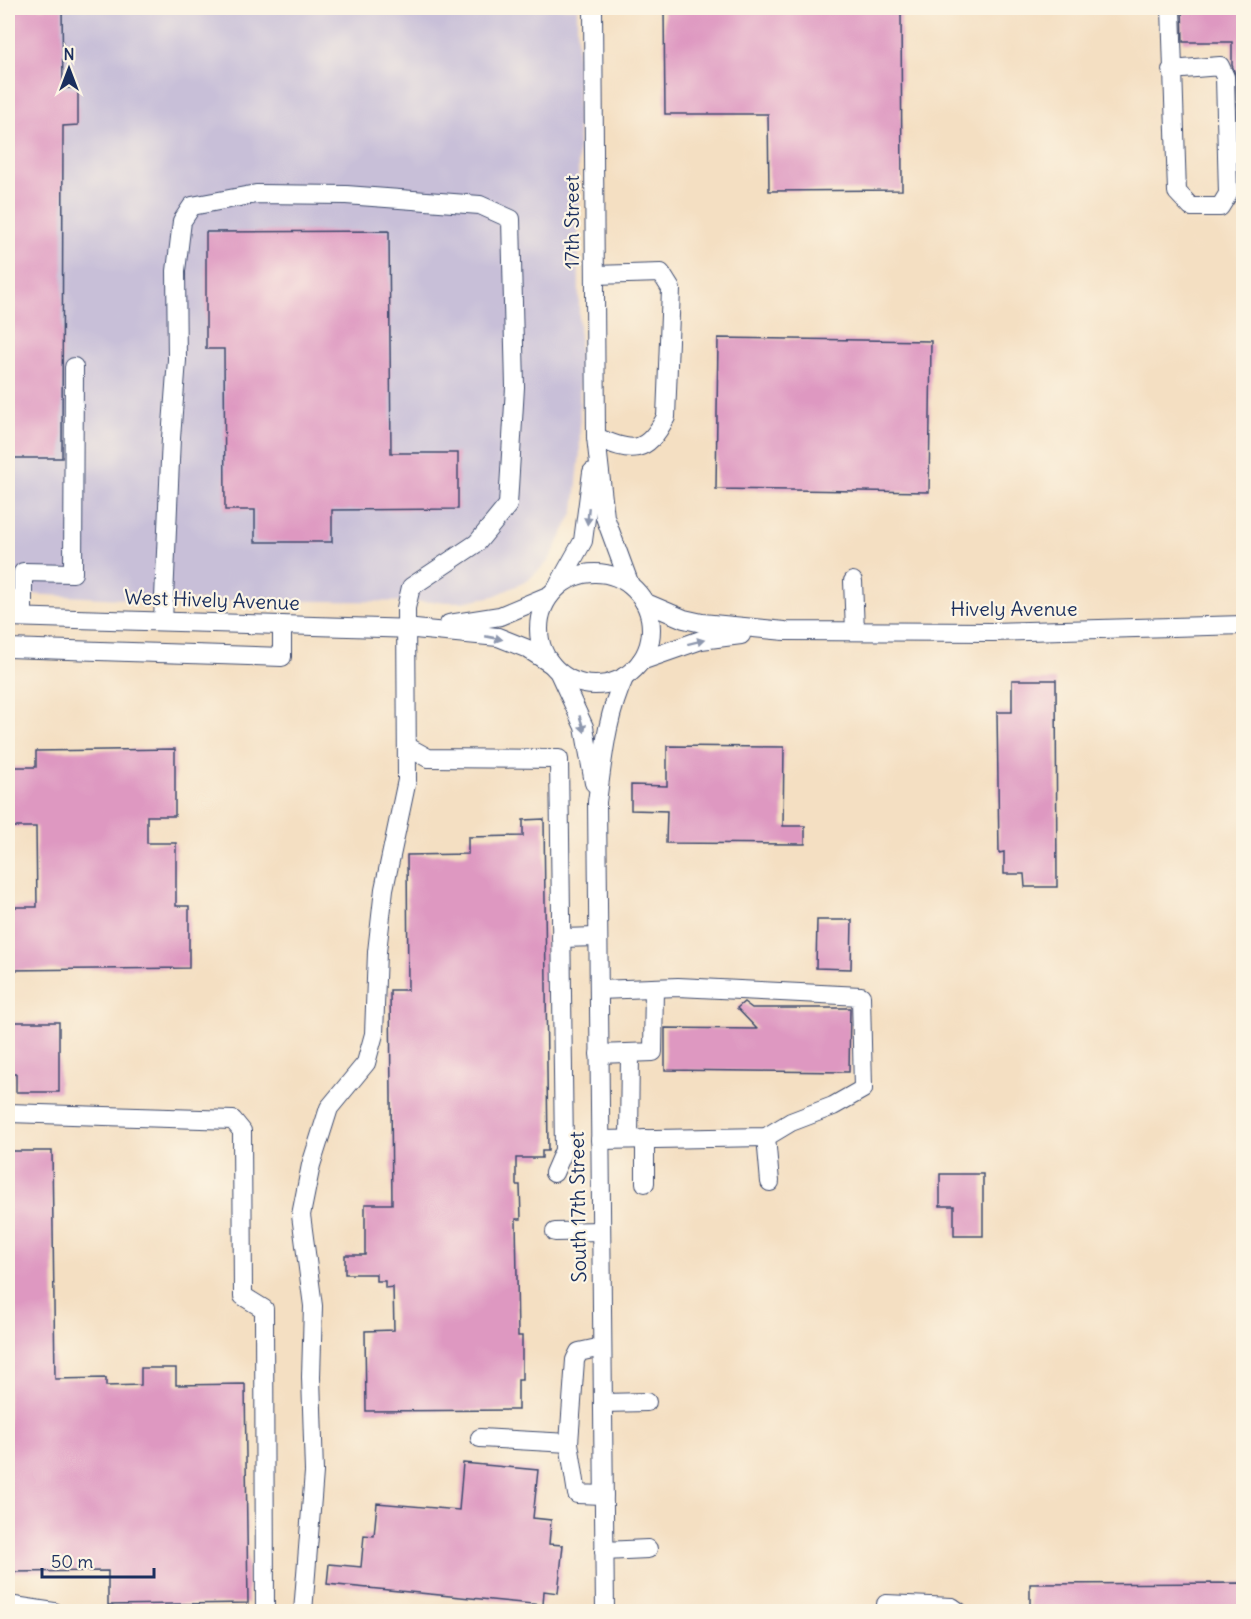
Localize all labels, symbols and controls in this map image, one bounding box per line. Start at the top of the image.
north arrow [39,39,99,99]
text: N [63,44,75,64]
street label: 17th Street [559,175,584,269]
one-way arrow [583,507,593,526]
street label: West Hively Avenue [124,584,300,615]
street label: Hively Avenue [951,596,1077,621]
one-way arrow [484,633,503,642]
one-way arrow [687,636,706,646]
one-way arrow [578,715,588,733]
street label: South 17th Street [564,1131,591,1283]
scale bar [42,1541,154,1579]
text: 50 m [51,1550,93,1573]

